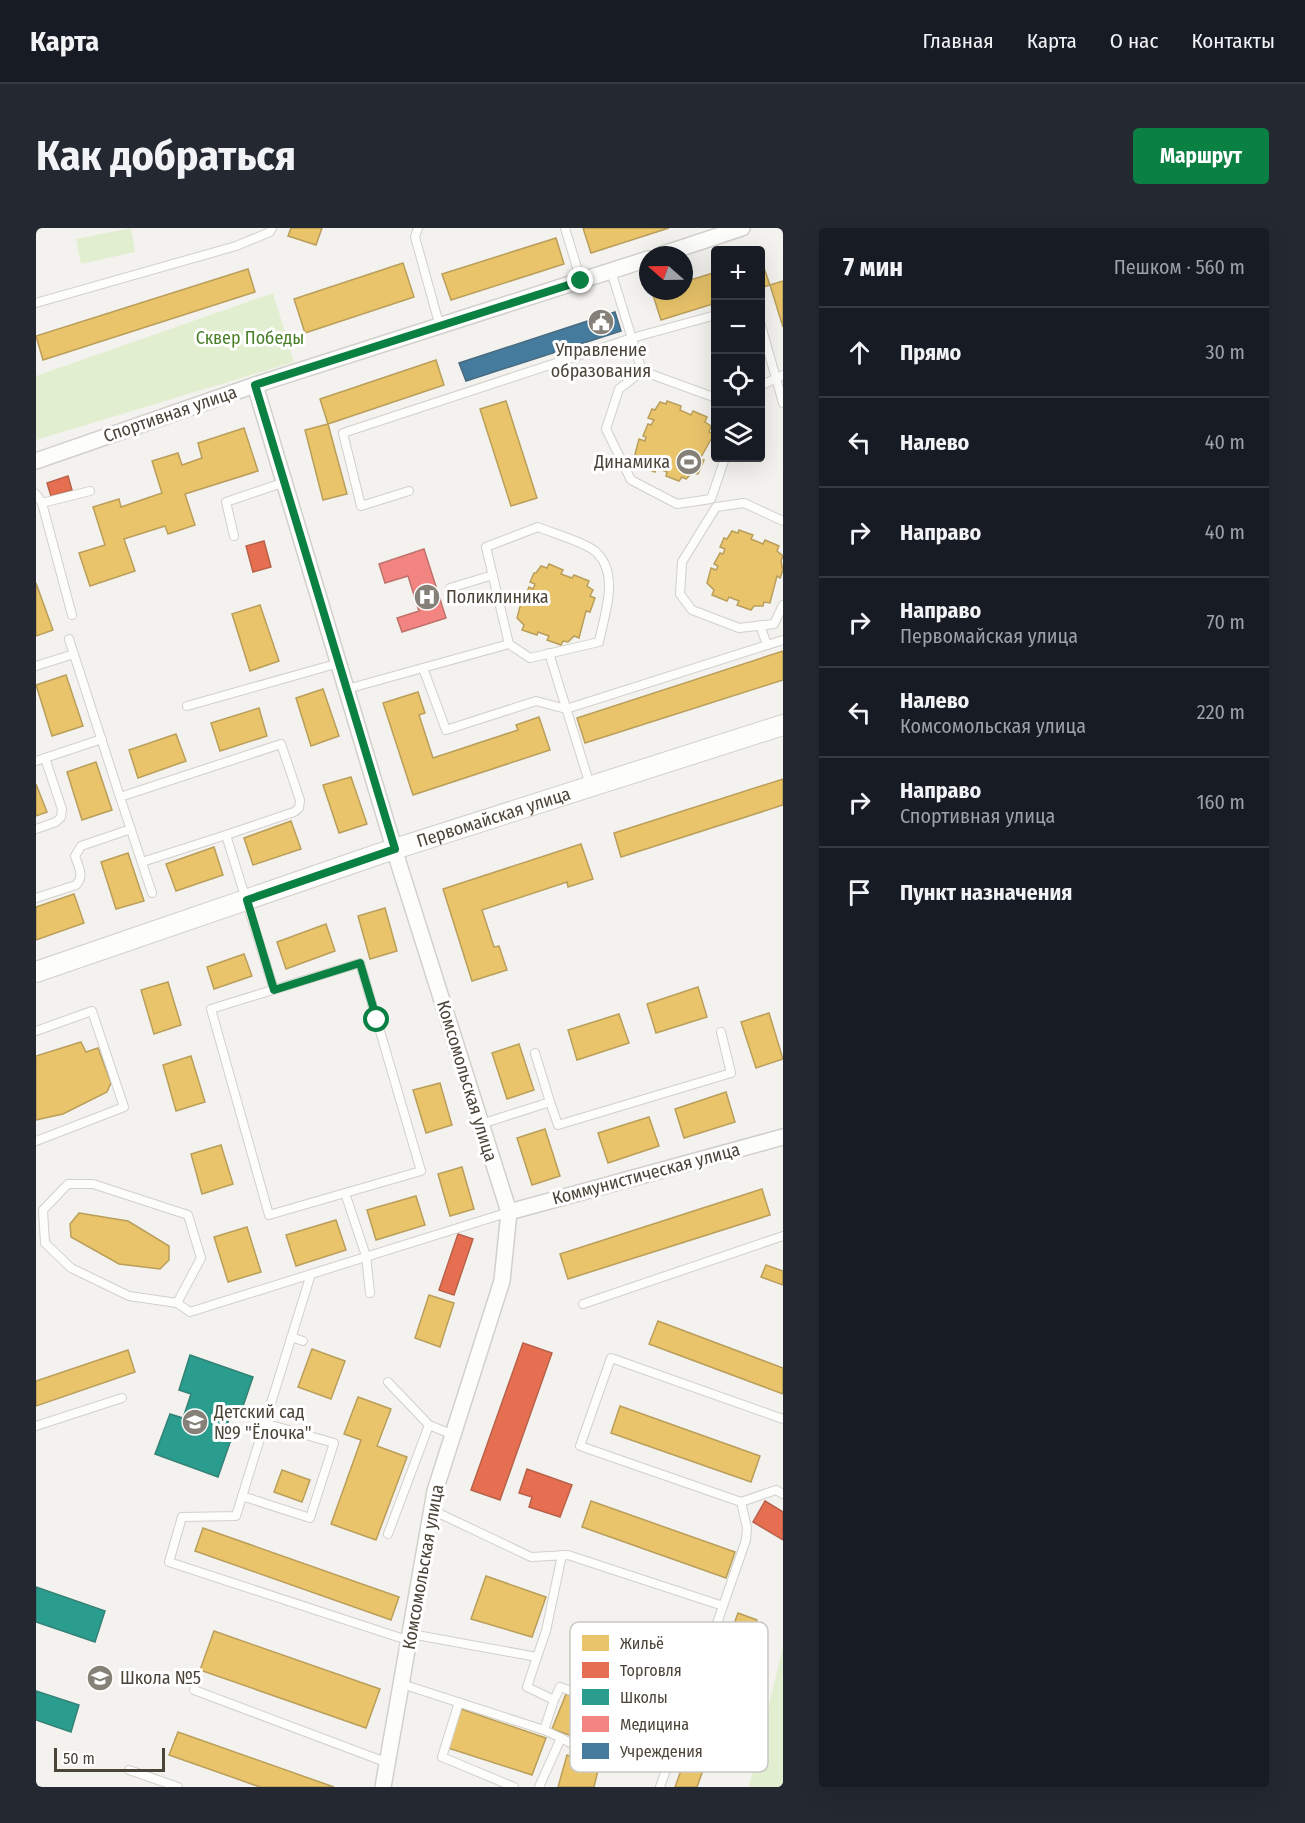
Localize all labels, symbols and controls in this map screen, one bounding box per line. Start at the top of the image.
text: Карта [30,25,99,58]
text: Главная [923,28,994,54]
text: Карта [1027,28,1077,54]
text: О нас [1110,28,1158,54]
text: Контакты [1191,28,1275,54]
button: Маршрут [1133,128,1269,184]
text: Как добраться [36,131,296,181]
north arrow [639,246,693,300]
map controls [711,246,765,462]
button: + [711,246,765,300]
text: 7 мин [843,252,903,283]
text: Пешком · 560 m [1114,255,1245,279]
route end [567,267,593,293]
button: − [711,300,765,354]
public building icon: Управление образования [586,307,616,337]
park label: Сквер Победы [196,327,304,349]
icon: ahead [843,336,876,369]
place label: Управление образования [551,339,651,382]
text: Прямо [900,339,961,366]
text: 30 m [1205,340,1245,364]
button: locate [711,354,765,408]
street label: Спортивная улица [100,381,240,447]
button: layers [711,408,765,462]
icon: left [843,426,876,459]
text: Налево [900,429,969,456]
text: 40 m [1205,430,1245,454]
sports icon: Динамика [674,447,704,477]
place label: Динамика [593,451,670,473]
icon: right [843,516,876,549]
text: Направо [900,519,981,546]
text: 40 m [1205,520,1245,544]
hospital icon: Поликлиника [412,582,442,612]
place label: Поликлиника [446,586,549,608]
text: Направо [900,597,981,624]
icon: right [843,606,876,639]
text: 70 m [1207,610,1245,634]
text: Первомайская улица [900,624,1078,648]
text: Налево [900,687,969,714]
icon: left [843,696,876,729]
text: 220 m [1197,700,1245,724]
text: Комсомольская улица [900,714,1086,738]
text: Направо [900,777,981,804]
street label: Первомайская улица [414,783,573,852]
icon: right [843,786,876,819]
text: 160 m [1197,790,1245,814]
text: Спортивная улица [900,804,1055,828]
icon: arrive [843,876,876,909]
text: Пункт назначения [900,879,1072,906]
street label: Комсомольская улица [432,998,502,1164]
route start [363,1006,389,1032]
street label: Коммунистическая улица [550,1138,742,1210]
place label: Детский сад №9 "Ёлочка" [213,1401,312,1444]
school or university icon: Детский сад №9 "Ёлочка" [180,1407,210,1437]
street label: Комсомольская улица [398,1483,448,1651]
legend [570,1622,768,1772]
text: Жильё [620,1634,664,1653]
text: Торговля [620,1661,682,1680]
school or university icon: Школа №5 [85,1663,115,1693]
place label: Школа №5 [120,1667,201,1689]
text: Школы [620,1688,668,1707]
text: Медицина [620,1715,689,1734]
text: Учреждения [619,1742,703,1761]
scale bar [54,1745,165,1772]
text: 50 m [63,1749,95,1768]

